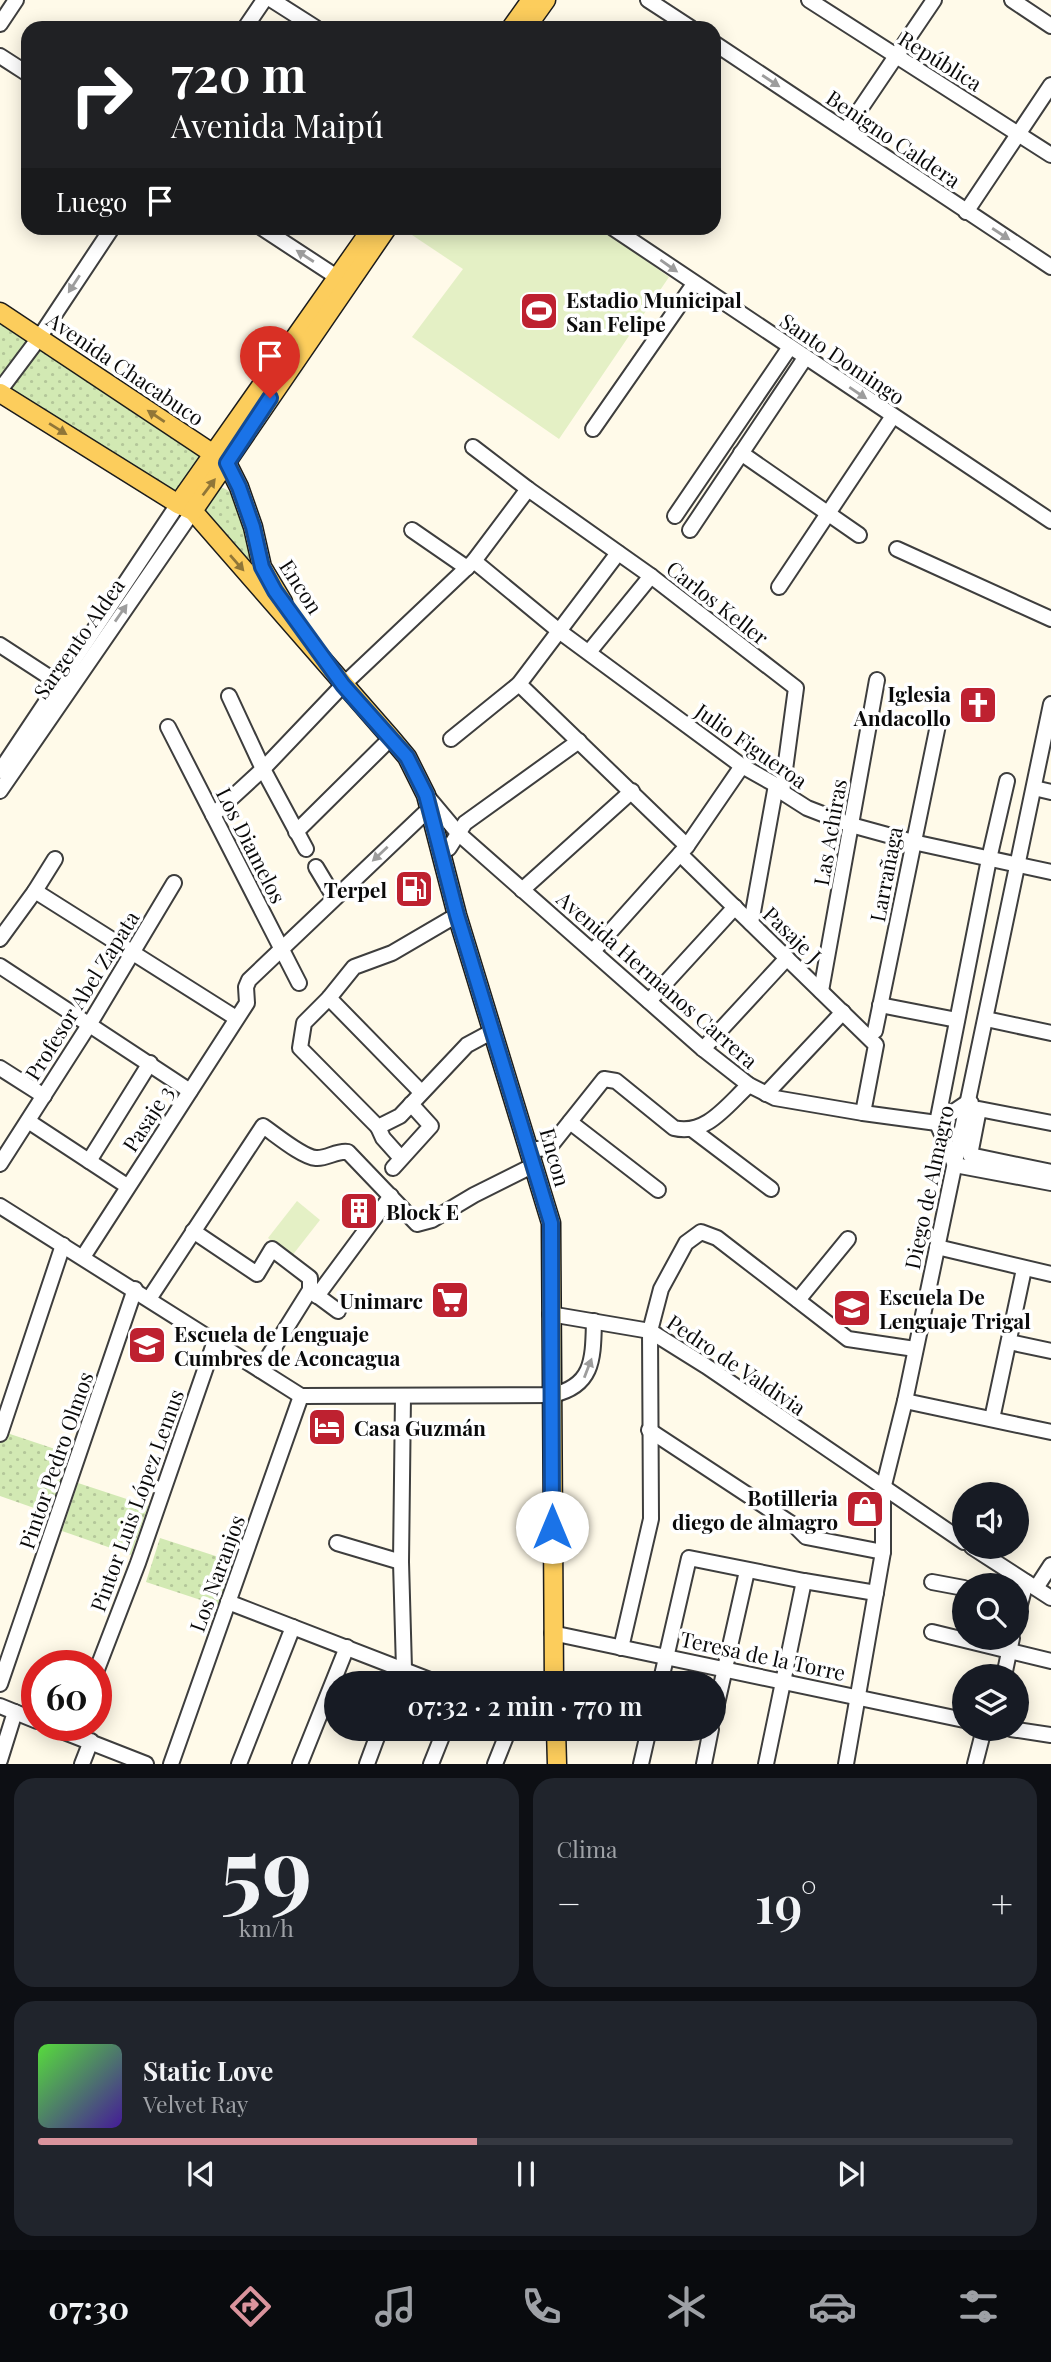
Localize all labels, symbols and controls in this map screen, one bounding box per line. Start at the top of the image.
street label: República [894,23,988,97]
text: 720 m [171,40,306,105]
icon: right [56,49,147,140]
one-way arrow [761,74,781,87]
street label: Benigno Caldera [821,83,967,194]
text: Avenida Maipú [171,103,384,146]
icon: arrive [141,182,179,220]
text: Luego [56,184,127,219]
one-way arrow [991,228,1011,241]
one-way arrow [295,250,314,263]
one-way arrow [660,259,678,273]
one-way arrow [68,275,81,294]
place label: Estadio Municipal San Felipe [566,285,742,337]
sports icon: Estadio Municipal San Felipe [518,290,560,332]
street label: Avenida Chacabuco [41,304,210,431]
street label: Santo Domingo [775,306,911,410]
pin [240,326,300,398]
icon: arrive [251,337,289,375]
one-way arrow [849,386,867,400]
one-way arrow [147,409,165,423]
one-way arrow [48,423,68,436]
one-way arrow [202,478,216,496]
street label: Encon [274,553,330,619]
street label: Carlos Keller [661,553,775,651]
one-way arrow [229,554,244,571]
street label: Sargento Aldea [26,572,130,704]
one-way arrow [114,604,128,622]
place label: Iglesia Andacollo [853,679,951,731]
church icon: Iglesia Andacollo [957,684,999,726]
street label: Julio Figueroa [690,696,814,794]
street label: Las Achiras [806,776,852,888]
street label: Los Diamelos [211,782,293,908]
street label: Larrañaga [862,824,908,924]
one-way arrow [372,846,389,862]
fuel station icon: Terpel [393,868,435,910]
place label: Terpel [324,875,387,903]
street label: Avenida Hermanos Carrera [551,883,765,1074]
street label: Pasaje J [758,899,828,969]
street label: Profesor Abel Zapata [18,905,145,1085]
street label: Pasaje 3 [115,1080,179,1156]
street label: Diego de Almagro [897,1103,959,1271]
street label: Encon [534,1125,578,1190]
building icon: Block E [338,1190,380,1232]
place label: Block E [386,1197,459,1225]
supermarket icon: Unimarc [429,1279,471,1321]
place label: Escuela De Lenguaje Trigal [879,1282,1031,1334]
place label: Unimarc [340,1286,423,1314]
school or university icon: Escuela De Lenguaje Trigal [831,1287,873,1329]
street label: Pedro de Valdivia [662,1307,812,1421]
place label: Escuela de Lenguaje Cumbres de Aconcagua [174,1319,401,1371]
school or university icon: Escuela de Lenguaje Cumbres de Aconcagua [126,1324,168,1366]
one-way arrow [582,1358,593,1379]
street label: Pintor Pedro Olmos [12,1368,98,1552]
street label: Pintor Luis López Lemus [83,1385,189,1615]
hotel icon: Casa Guzmán [306,1406,348,1448]
place label: Casa Guzmán [354,1413,486,1441]
map controls [952,1482,1029,1741]
button: sound [952,1482,1029,1559]
place label: Botilleria diego de almagro [672,1483,838,1535]
shop icon: Botilleria diego de almagro [844,1488,886,1530]
position arrow [515,1490,589,1564]
street label: Los Naranjos [182,1511,250,1635]
button: search [952,1573,1029,1650]
street label: Teresa de la Torre [678,1624,848,1686]
speed limit sign: 60 [21,1650,112,1741]
button: layers [952,1664,1029,1741]
text: 07:32 · 2 min · 770 m [408,1688,642,1723]
text: 59 [220,1806,312,1927]
text: Clima [557,1833,618,1864]
text: 19° [755,1868,817,1937]
text: − [557,1877,581,1928]
text: + [991,1877,1013,1928]
text: km/h [239,1912,294,1943]
text: Static Love [143,2053,273,2088]
text: Velvet Ray [143,2088,248,2119]
icon: previous [182,2155,220,2193]
icon: pause [507,2155,545,2193]
icon: next [832,2155,870,2193]
icon: directions [226,2282,275,2331]
icon: music [371,2282,420,2331]
icon: phone [517,2282,566,2331]
icon: climate [662,2282,711,2331]
icon: car [808,2282,857,2331]
icon: filters [954,2282,1003,2331]
text: 07:30 [48,2285,129,2328]

